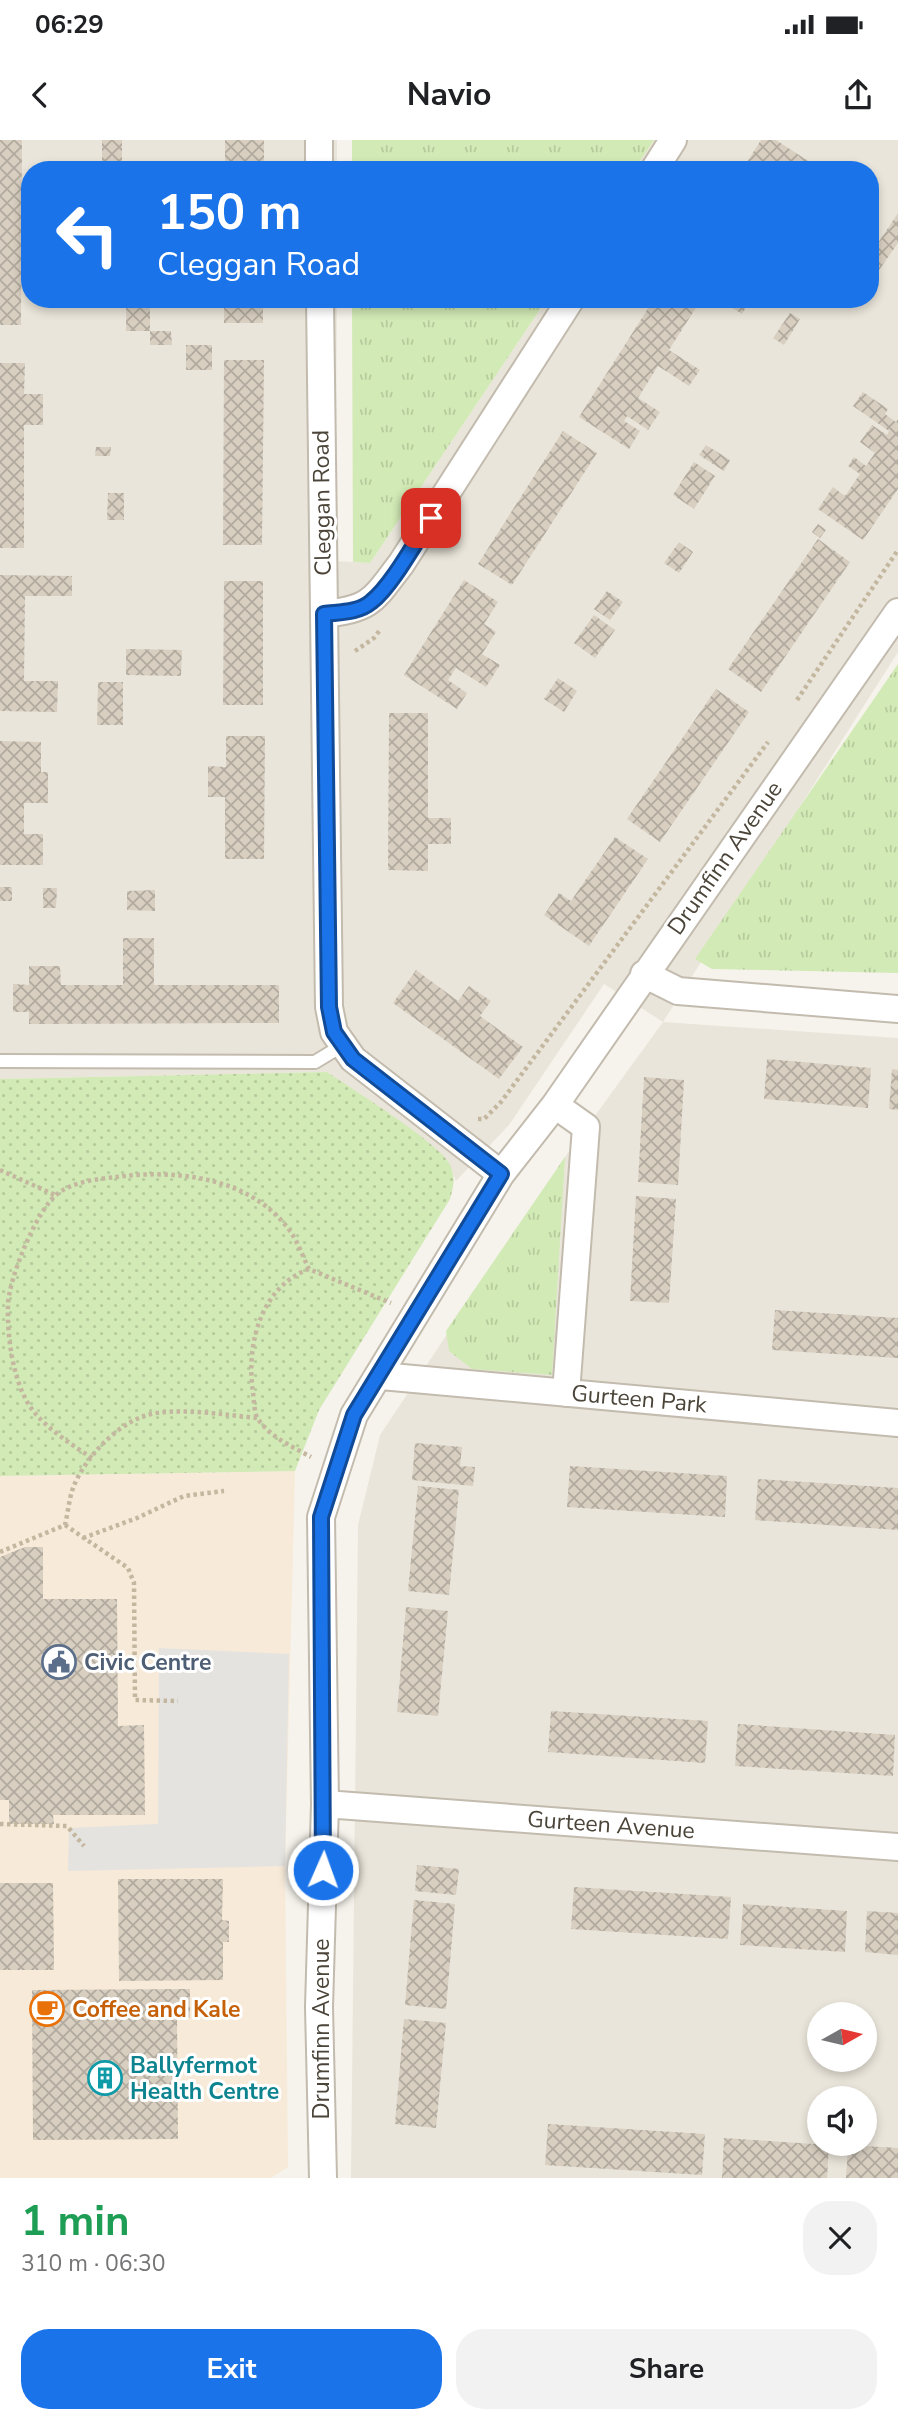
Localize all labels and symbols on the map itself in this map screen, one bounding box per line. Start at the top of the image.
street label: Cleggan Road [305,430,339,576]
pin [401,488,461,548]
street label: Drumfinn Avenue [660,775,790,941]
street label: Gurteen Park [570,1378,708,1420]
public building icon: Civic Centre [40,1643,78,1681]
place label: Civic Centre [84,1647,211,1678]
street label: Gurteen Avenue [526,1804,696,1846]
position arrow [286,1833,360,1907]
street label: Drumfinn Avenue [306,1938,337,2120]
cafe icon: Coffee and Kale [28,1990,66,2028]
place label: Coffee and Kale [72,1994,241,2025]
north arrow [807,2002,877,2072]
place label: Ballyfermot Health Centre [130,2050,279,2107]
building icon: Ballyfermot Health Centre [86,2059,124,2097]

